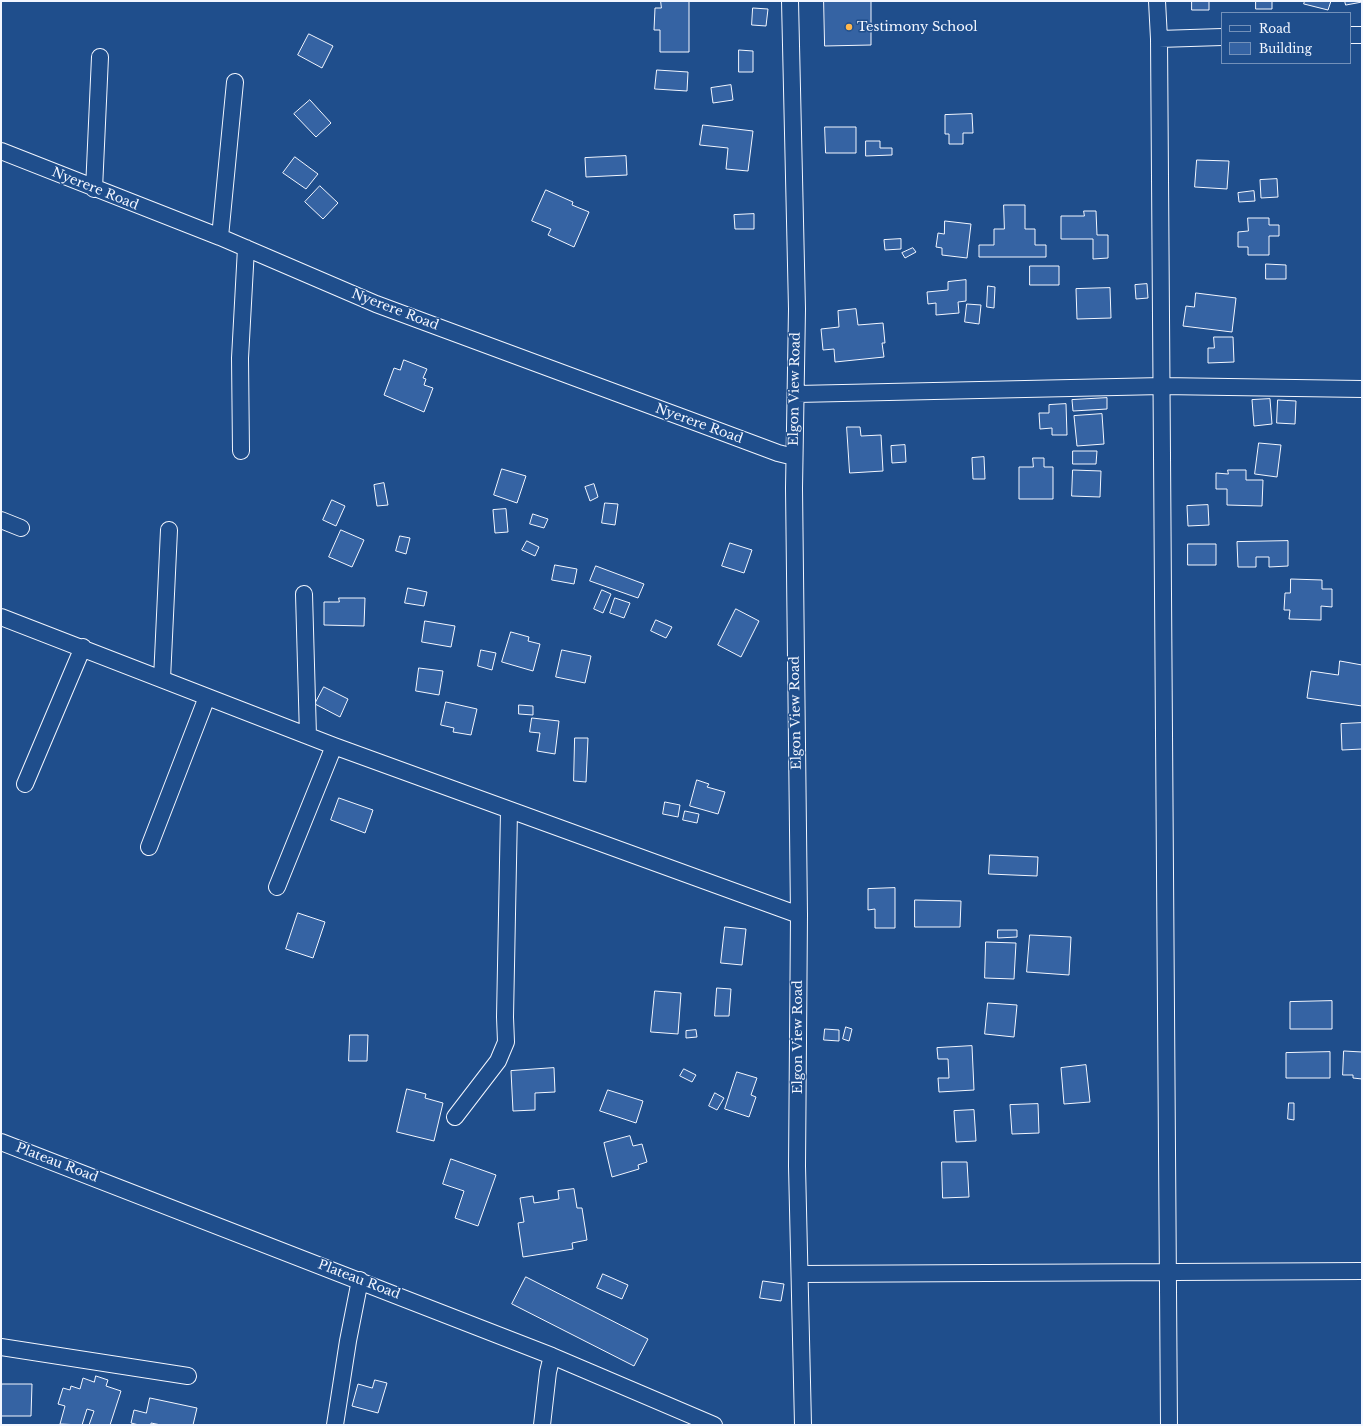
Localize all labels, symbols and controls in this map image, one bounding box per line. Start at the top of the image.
legend [1221,12,1351,64]
place label: Testimony School [857,19,977,35]
text: Road [1259,21,1291,36]
marker: Testimony School [844,22,854,32]
text: Building [1259,41,1312,56]
street label: Nyerere Road [49,165,141,213]
street label: Nyerere Road [349,286,441,334]
street label: Elgon View Road [786,332,804,446]
street label: Nyerere Road [653,401,745,447]
street label: Elgon View Road [787,656,805,770]
street label: Elgon View Road [790,980,806,1094]
street label: Plateau Road [14,1140,100,1186]
street label: Plateau Road [316,1257,402,1303]

